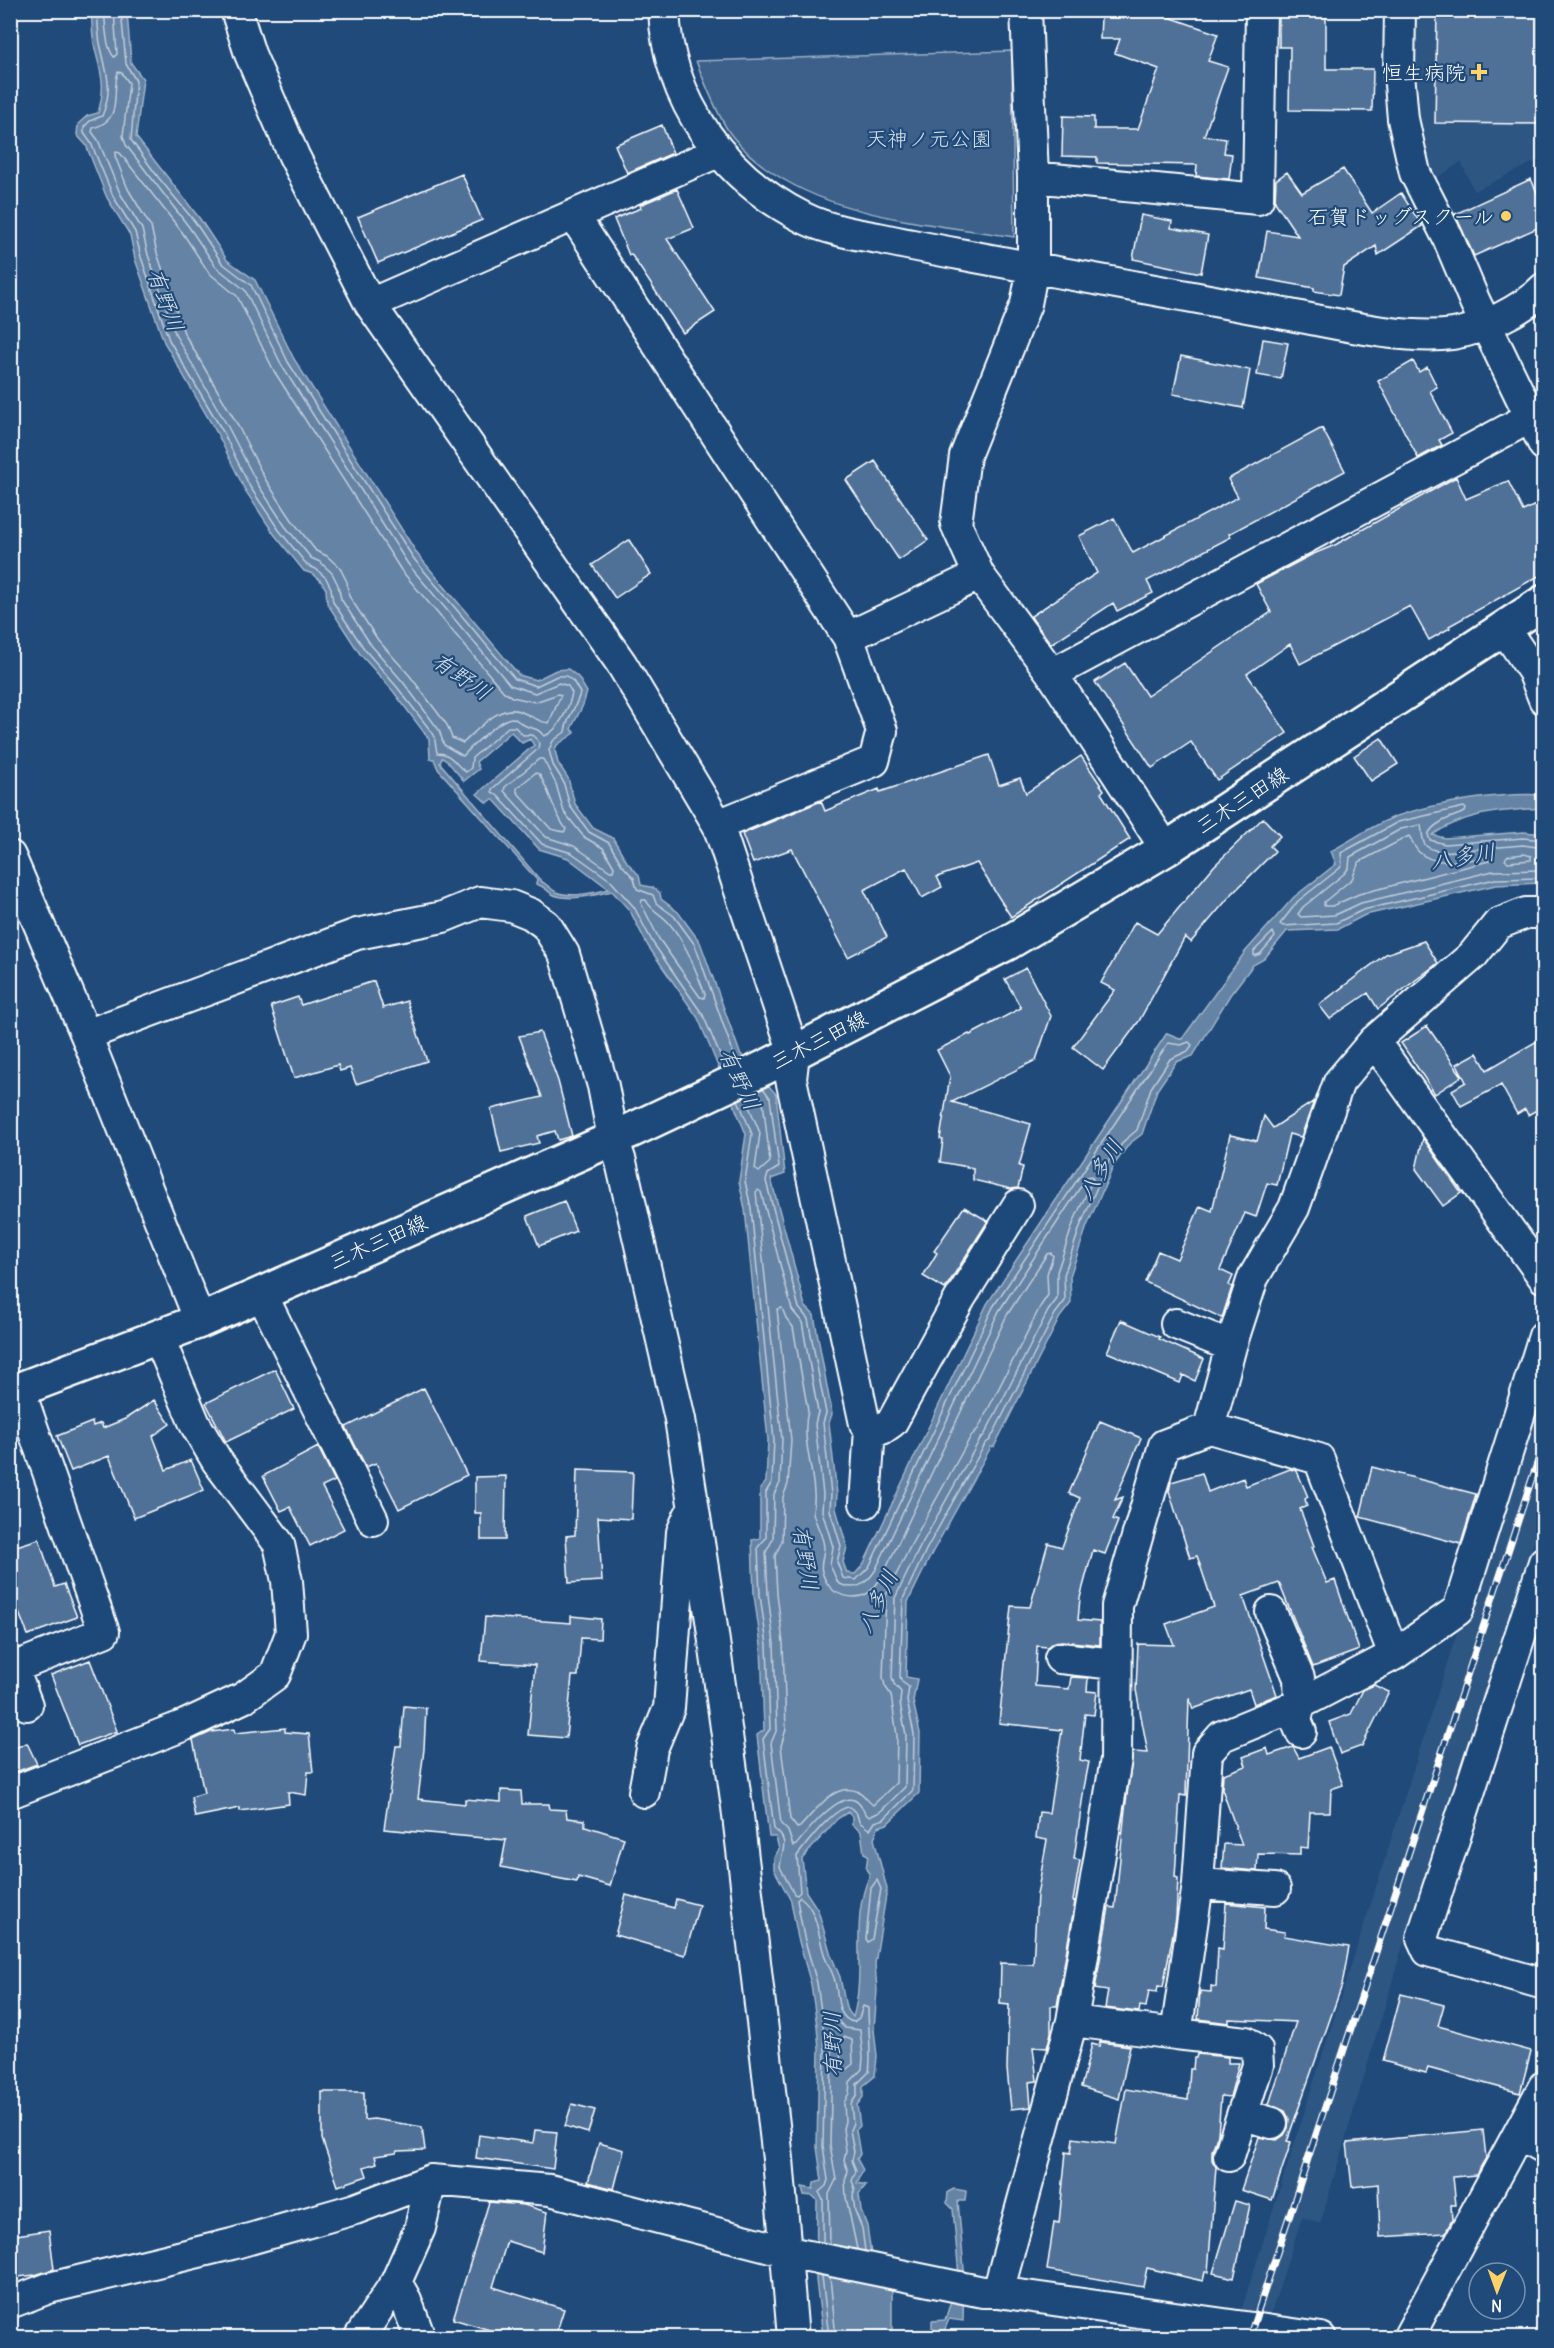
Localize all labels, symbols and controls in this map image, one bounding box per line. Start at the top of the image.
place label: 恒生病院 [1382,59,1466,86]
marker: 恒生病院 [1470,63,1488,81]
park label: 天神ノ元公園 [866,125,992,152]
place label: 石賀ドッグスクール [1308,203,1494,230]
marker: 石賀ドッグスクール [1499,209,1513,223]
water label: 有野川 [142,264,190,336]
water label: 有野川 [427,646,497,706]
street label: 三木三田線 [1191,760,1293,840]
water label: 八多川 [1428,837,1498,875]
street label: 三木三田線 [766,1004,872,1076]
water label: 有野川 [713,1043,767,1115]
water label: 八多川 [1071,1133,1129,1205]
street label: 三木三田線 [325,1208,431,1276]
water label: 有野川 [787,1523,825,1593]
water label: 八多川 [850,1565,904,1637]
water label: 有野川 [817,2011,847,2077]
north arrow [1467,2261,1527,2321]
text: N [1491,2296,1502,2316]

